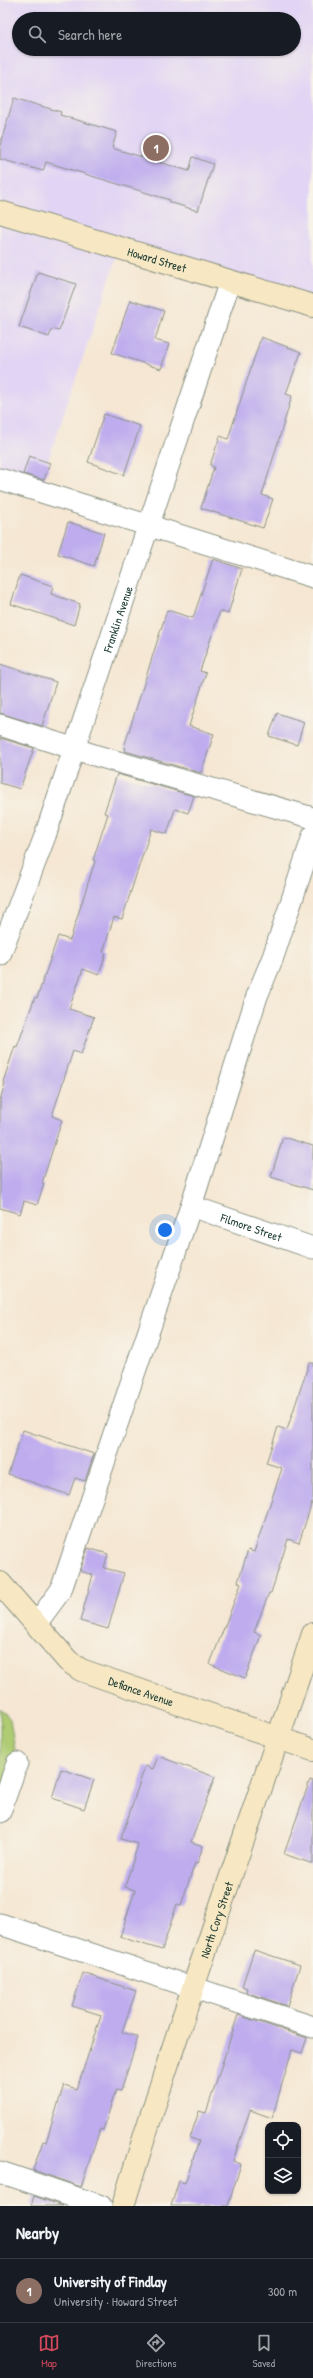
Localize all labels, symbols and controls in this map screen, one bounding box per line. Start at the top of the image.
search box [12,12,301,56]
icon: search [26,23,48,45]
text: Search here [58,24,122,45]
pin: 1 [143,133,169,163]
street label: Howard Street [126,242,189,276]
street label: Franklin Avenue [98,583,136,655]
street label: Filmore Street [218,1208,285,1245]
your location [155,1220,175,1240]
street label: Defiance Avenue [106,1672,176,1710]
street label: North Cory Street [195,1878,237,1960]
map controls [265,2122,301,2194]
button: locate [265,2122,301,2158]
button: layers [265,2158,301,2194]
text: Nearby [16,2221,59,2244]
text: University of Findlay [54,2271,167,2292]
text: 1 [27,2282,31,2300]
text: 300 m [268,2282,297,2300]
text: University · Howard Street [54,2292,178,2310]
tab: Map [38,2332,60,2370]
tab: Directions [136,2332,177,2370]
tab: Saved [253,2332,275,2370]

